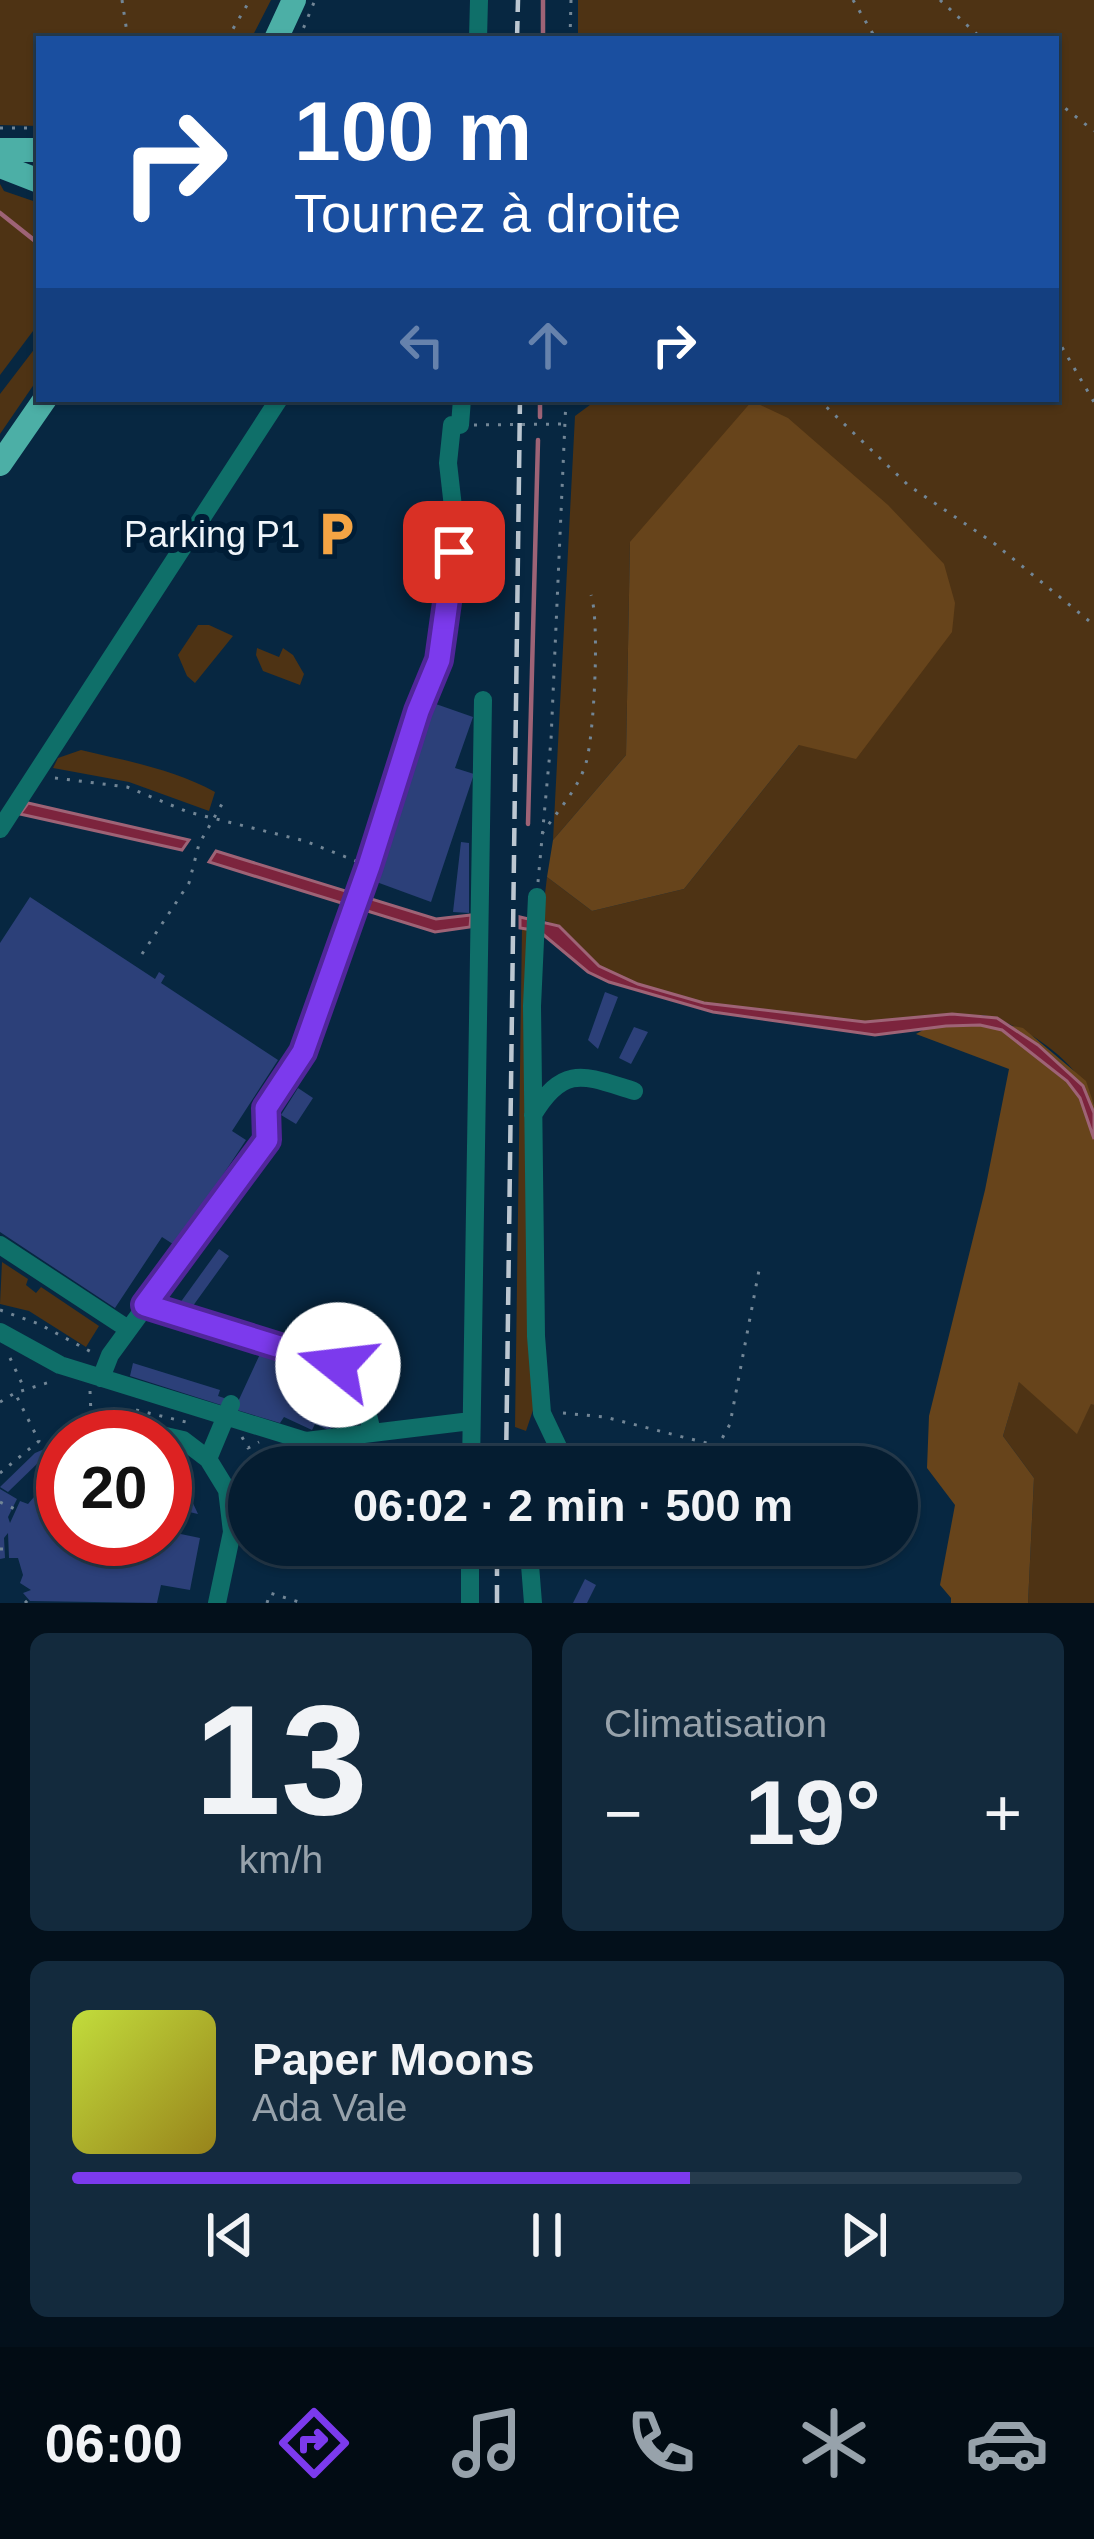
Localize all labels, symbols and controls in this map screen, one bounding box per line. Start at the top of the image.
icon: right [96,84,252,240]
text: 100 m [294,84,532,178]
text: Tournez à droite [294,183,681,243]
icon: left [389,312,455,378]
icon: ahead [515,312,581,378]
icon: right [641,312,707,378]
pin [403,501,505,603]
parking icon: Parking P1 [311,509,361,559]
place label: Parking P1 [124,514,300,555]
icon: arrive [421,519,487,585]
position arrow [275,1302,401,1428]
speed limit sign: 20 [36,1410,192,1566]
text: 06:02 · 2 min · 500 m [353,1480,793,1531]
text: 13 [194,1673,368,1847]
text: Climatisation [604,1702,827,1745]
text: 19° [745,1763,881,1863]
text: − [604,1776,643,1850]
text: + [983,1776,1022,1850]
text: km/h [239,1838,323,1881]
text: Paper Moons [252,2034,535,2085]
text: Ada Vale [252,2086,407,2129]
icon: previous [197,2202,263,2268]
icon: pause [514,2202,580,2268]
icon: next [831,2202,897,2268]
icon: directions [272,2401,356,2485]
icon: music [445,2401,529,2485]
icon: phone [619,2401,703,2485]
icon: climate [792,2401,876,2485]
icon: car [965,2401,1049,2485]
text: 06:00 [45,2413,183,2473]

